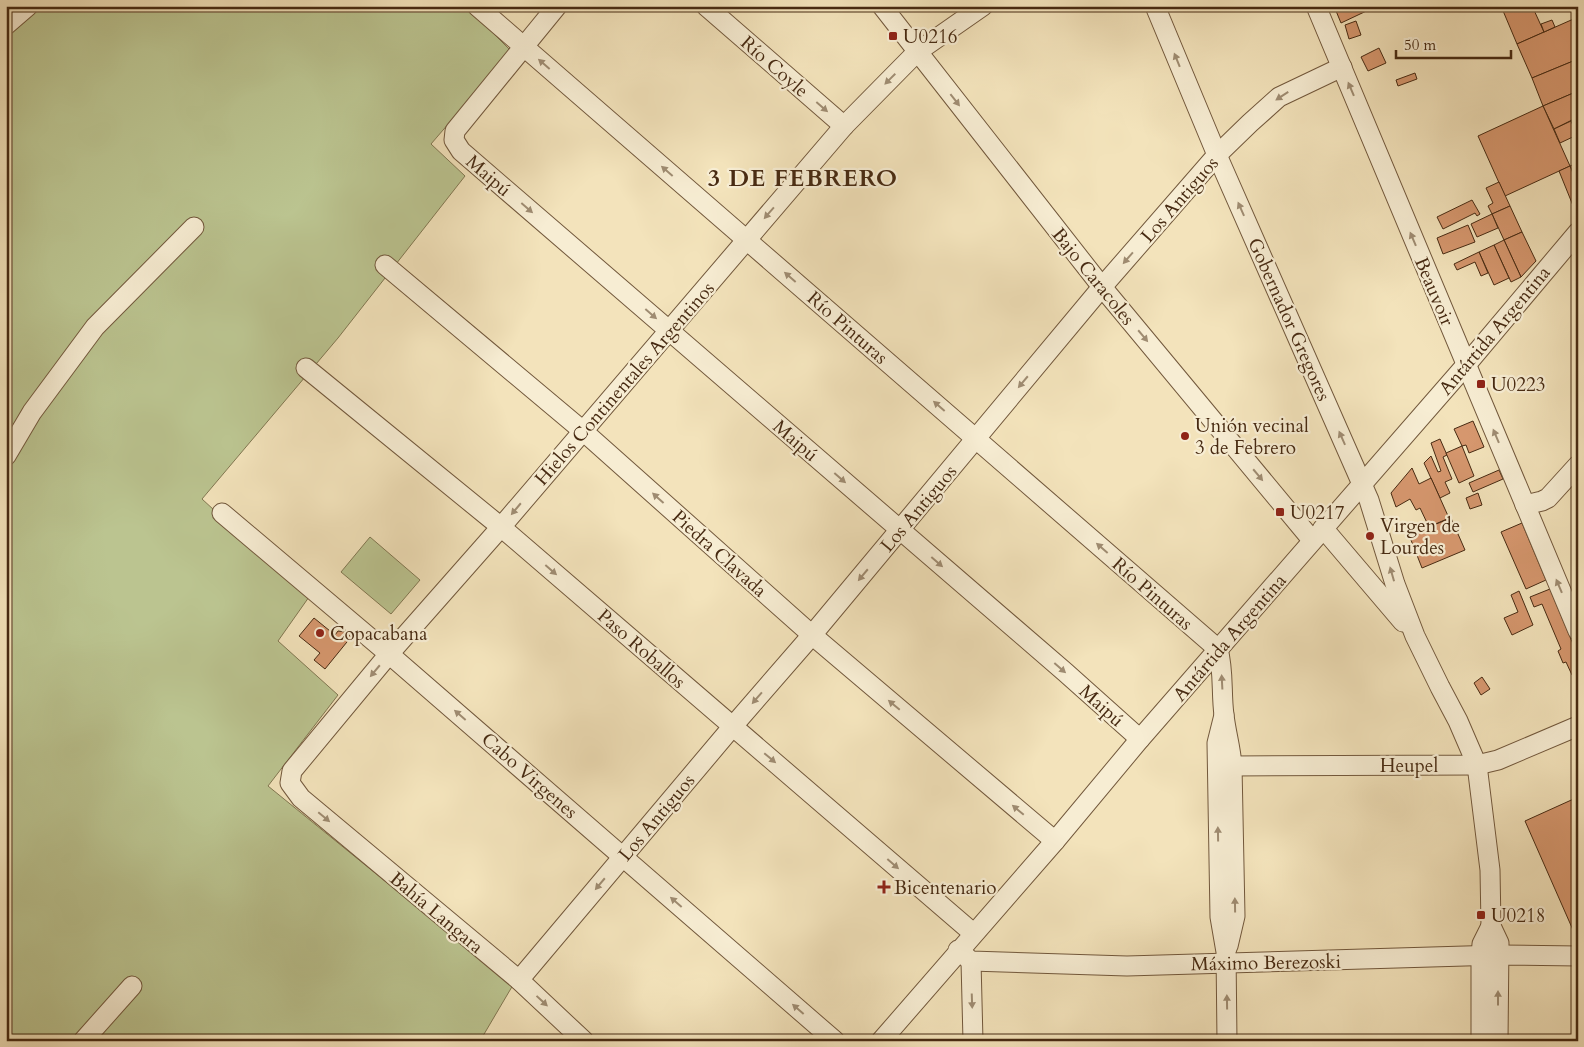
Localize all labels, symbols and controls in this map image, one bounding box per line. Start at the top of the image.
place label: U0216 [903,24,957,50]
scale bar [1396,28,1512,60]
street label: Río Coyle [735,30,814,104]
marker: U0216 [887,30,899,42]
text: 50 m [1404,35,1436,55]
one-way arrow [1173,53,1181,67]
one-way arrow [538,59,550,70]
one-way arrow [884,73,896,85]
one-way arrow [1346,82,1354,96]
one-way arrow [1276,91,1289,101]
one-way arrow [949,93,960,106]
one-way arrow [816,101,828,113]
street label: Maipú [460,149,516,203]
street label: Los Antiguos [1135,151,1225,248]
district label: 3 DE FEBRERO [708,162,898,195]
one-way arrow [660,165,673,176]
one-way arrow [1236,202,1244,216]
one-way arrow [521,203,534,214]
one-way arrow [763,206,775,218]
street label: Bajo Caracoles [1046,222,1141,331]
one-way arrow [1409,232,1417,246]
street label: Gobernador Gregores [1241,234,1337,405]
one-way arrow [1122,252,1133,265]
street label: Beauvoir [1408,253,1460,330]
street label: Antártida Argentina [1433,261,1557,401]
one-way arrow [784,271,796,283]
street label: Hielos Continentales Argentinos [529,276,721,491]
street label: Río Pinturas [801,285,893,370]
one-way arrow [644,309,657,320]
one-way arrow [1138,330,1149,343]
place label: U0223 [1491,372,1545,398]
one-way arrow [1017,376,1028,389]
marker: U0223 [1475,378,1487,390]
one-way arrow [932,401,945,412]
place label: Unión vecinal 3 de Febrero [1195,413,1309,461]
street label: Maipú [767,414,823,468]
one-way arrow [1492,429,1500,443]
marker: Unión vecinal 3 de Febrero [1179,430,1191,442]
one-way arrow [1338,431,1346,445]
street label: Los Antiguos [875,459,963,558]
one-way arrow [1252,469,1263,481]
one-way arrow [833,472,846,483]
one-way arrow [653,492,665,504]
place label: U0217 [1290,500,1345,526]
one-way arrow [510,503,522,515]
street label: Piedra Clavada [666,504,772,603]
marker: U0217 [1274,506,1286,518]
place label: Virgen de Lourdes [1380,513,1460,561]
marker: Virgen de Lourdes [1364,530,1376,542]
one-way arrow [1096,542,1108,554]
street label: Río Pinturas [1106,551,1198,636]
one-way arrow [931,556,944,567]
one-way arrow [545,564,557,576]
one-way arrow [1388,566,1396,581]
one-way arrow [857,568,868,581]
street label: Antártida Argentina [1167,568,1292,707]
one-way arrow [1554,579,1562,593]
street label: Paso Roballos [592,603,691,694]
place label: Copacabana [330,621,427,647]
marker: Copacabana [314,627,326,639]
one-way arrow [1054,662,1066,674]
one-way arrow [369,665,380,678]
one-way arrow [1218,674,1226,690]
street label: Maipú [1073,679,1129,733]
one-way arrow [751,692,763,704]
one-way arrow [888,699,901,710]
one-way arrow [455,709,467,721]
street label: Cabo Virgenes [476,727,583,825]
one-way arrow [763,752,776,763]
street label: Heupel [1380,753,1438,779]
street label: Los Antiguos [613,768,701,867]
one-way arrow [1012,804,1024,816]
one-way arrow [318,812,331,823]
one-way arrow [1214,826,1222,842]
one-way arrow [887,858,900,869]
street label: Bahía Langara [384,866,489,960]
place label: Bicentenario [894,875,997,901]
one-way arrow [595,877,606,890]
marker: Bicentenario [878,881,890,893]
one-way arrow [670,896,683,907]
one-way arrow [1231,896,1239,912]
place label: U0218 [1491,903,1545,929]
marker: U0218 [1475,909,1487,921]
street label: Máximo Berezoski [1191,949,1341,977]
one-way arrow [1494,989,1502,1005]
one-way arrow [968,993,976,1009]
one-way arrow [1223,993,1231,1009]
one-way arrow [536,995,548,1007]
one-way arrow [792,1003,805,1014]

